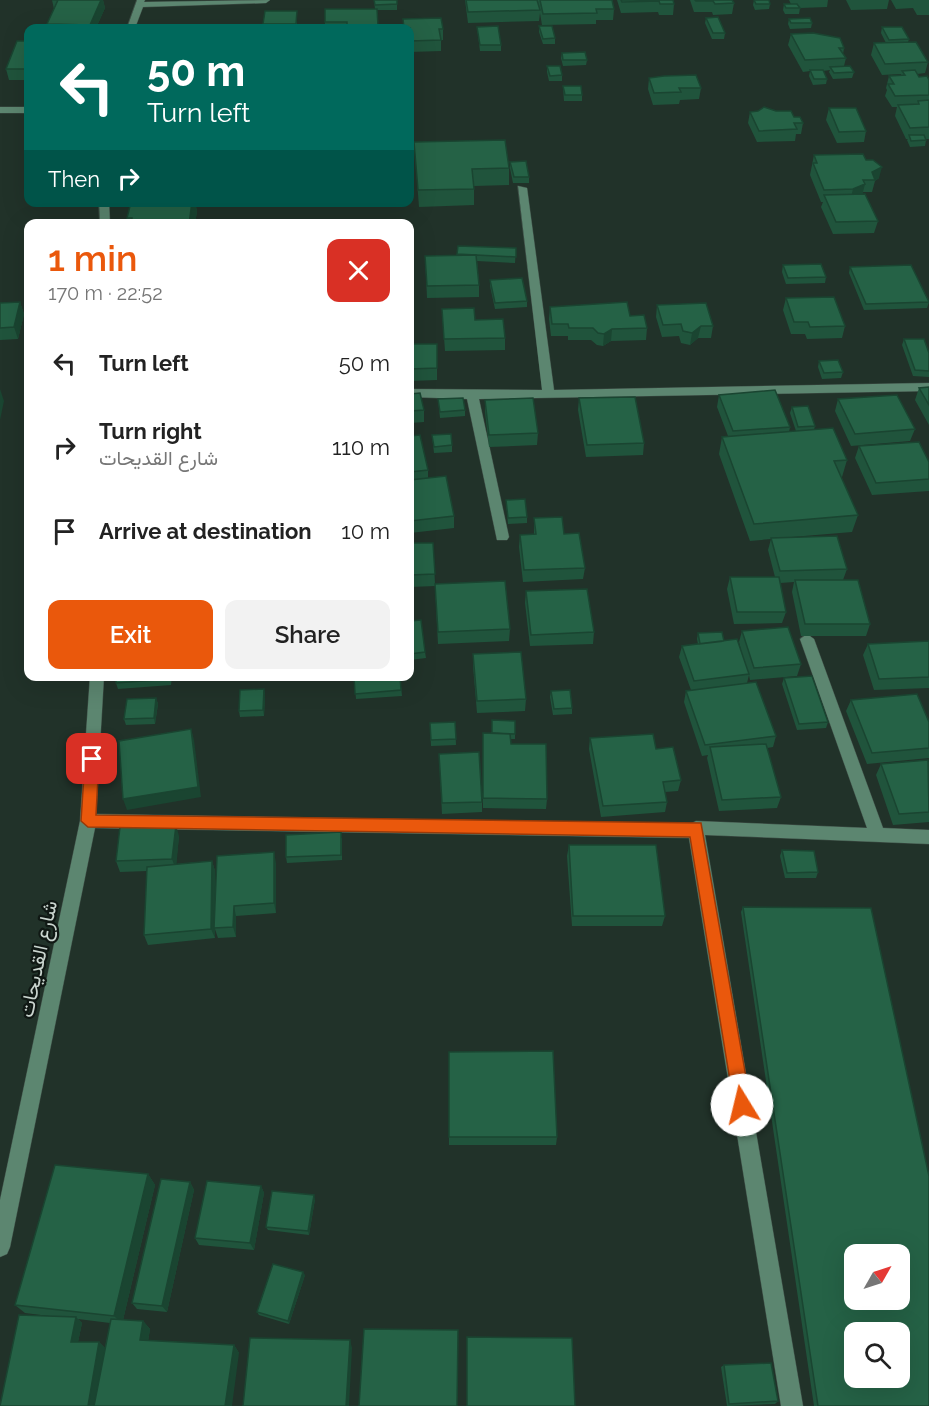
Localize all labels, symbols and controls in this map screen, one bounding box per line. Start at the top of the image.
text: 50 m [147,47,245,96]
icon: left [48,48,126,126]
text: Turn left [147,97,250,128]
icon: right [112,162,145,195]
text: Then [48,166,100,192]
text: 1 min [48,237,137,279]
button: close [327,239,390,302]
text: 170 m · 22:52 [48,281,163,305]
icon: left [48,347,81,380]
text: Turn left [99,350,189,376]
text: 50 m [339,350,390,376]
text: Turn right [99,418,202,444]
icon: right [48,431,81,464]
text: 110 m [332,434,390,460]
text: شارع القديحات [99,446,218,470]
icon: arrive [48,515,81,548]
text: Arrive at destination [99,518,312,544]
text: 10 m [341,518,390,544]
button: Exit [48,600,213,669]
button: Share [225,600,390,669]
pin [66,733,117,784]
icon: arrive [75,742,108,775]
street label: شارع القديحات [14,898,64,1020]
position arrow [710,1073,774,1137]
north arrow [844,1244,910,1310]
map controls [844,1244,910,1388]
button: search [844,1322,910,1388]

